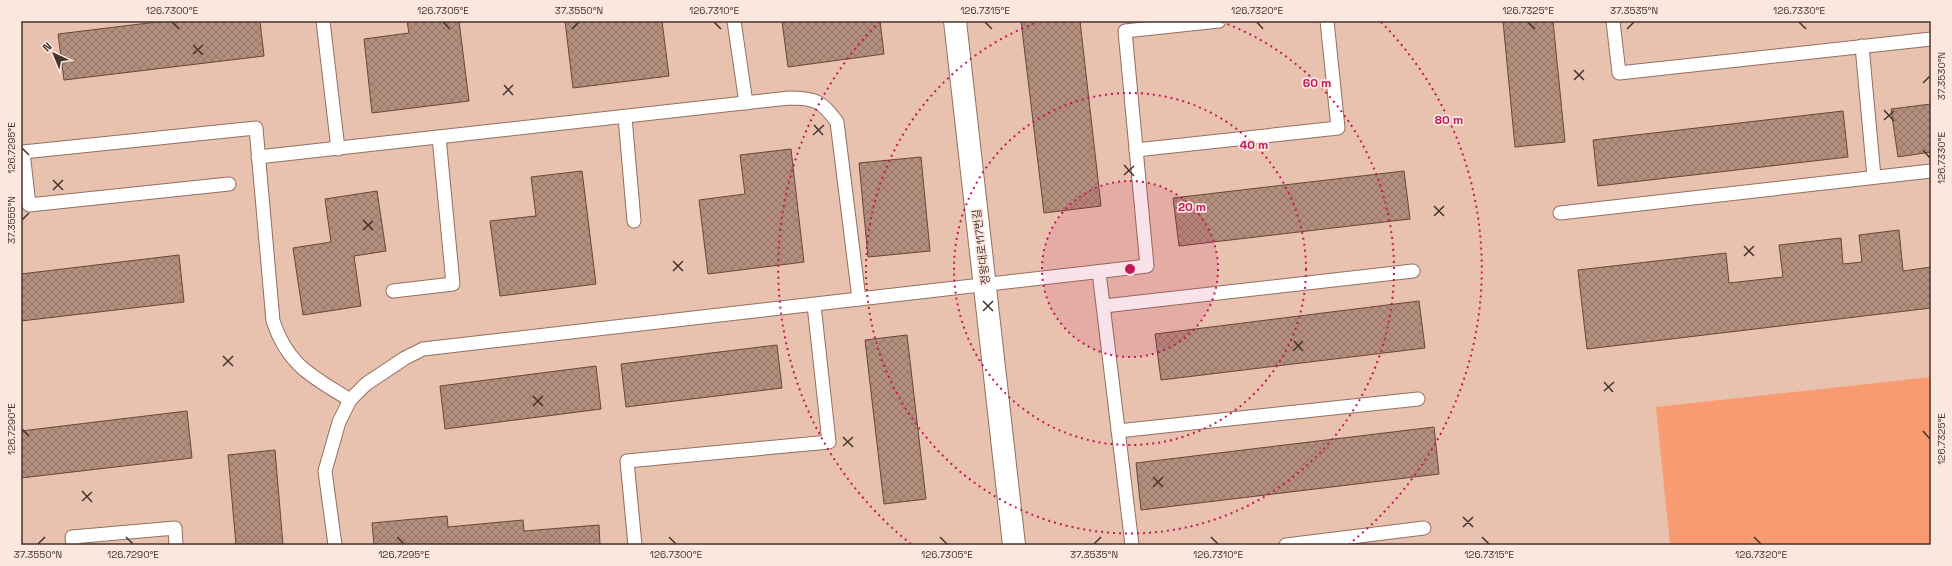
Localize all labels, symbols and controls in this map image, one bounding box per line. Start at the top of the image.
text: 126.7300°E [146,4,199,17]
text: 126.7305°E [417,4,469,17]
text: 37.3550°N [555,4,603,17]
text: 126.7310°E [689,4,739,17]
text: 126.7315°E [960,4,1010,17]
text: 126.7320°E [1231,4,1283,17]
text: 126.7325°E [1502,4,1554,17]
text: 37.3535°N [1610,4,1658,17]
text: 126.7330°E [1773,4,1825,17]
north arrow [34,34,74,74]
text: N [40,39,55,54]
text: 37.3530°N [1935,52,1948,100]
text: 60 m [1303,75,1331,91]
text: 80 m [1435,112,1463,128]
text: 126.7295°E [5,122,18,174]
text: 126.7330°E [1935,132,1948,184]
text: 40 m [1240,137,1268,153]
text: 37.3555°N [5,196,18,244]
text: 20 m [1178,199,1206,215]
street label: 정왕대로117번길 [969,208,993,286]
centre of rings [1123,262,1137,276]
text: 126.7290°E [5,403,18,455]
text: 126.7325°E [1935,413,1948,465]
text: 37.3550°N [14,548,62,561]
text: 126.7290°E [107,548,159,561]
text: 126.7295°E [378,548,430,561]
text: 126.7300°E [650,548,703,561]
text: 126.7305°E [921,548,973,561]
text: 37.3535°N [1070,548,1118,561]
text: 126.7310°E [1193,548,1243,561]
text: 126.7315°E [1464,548,1514,561]
text: 126.7320°E [1735,548,1787,561]

